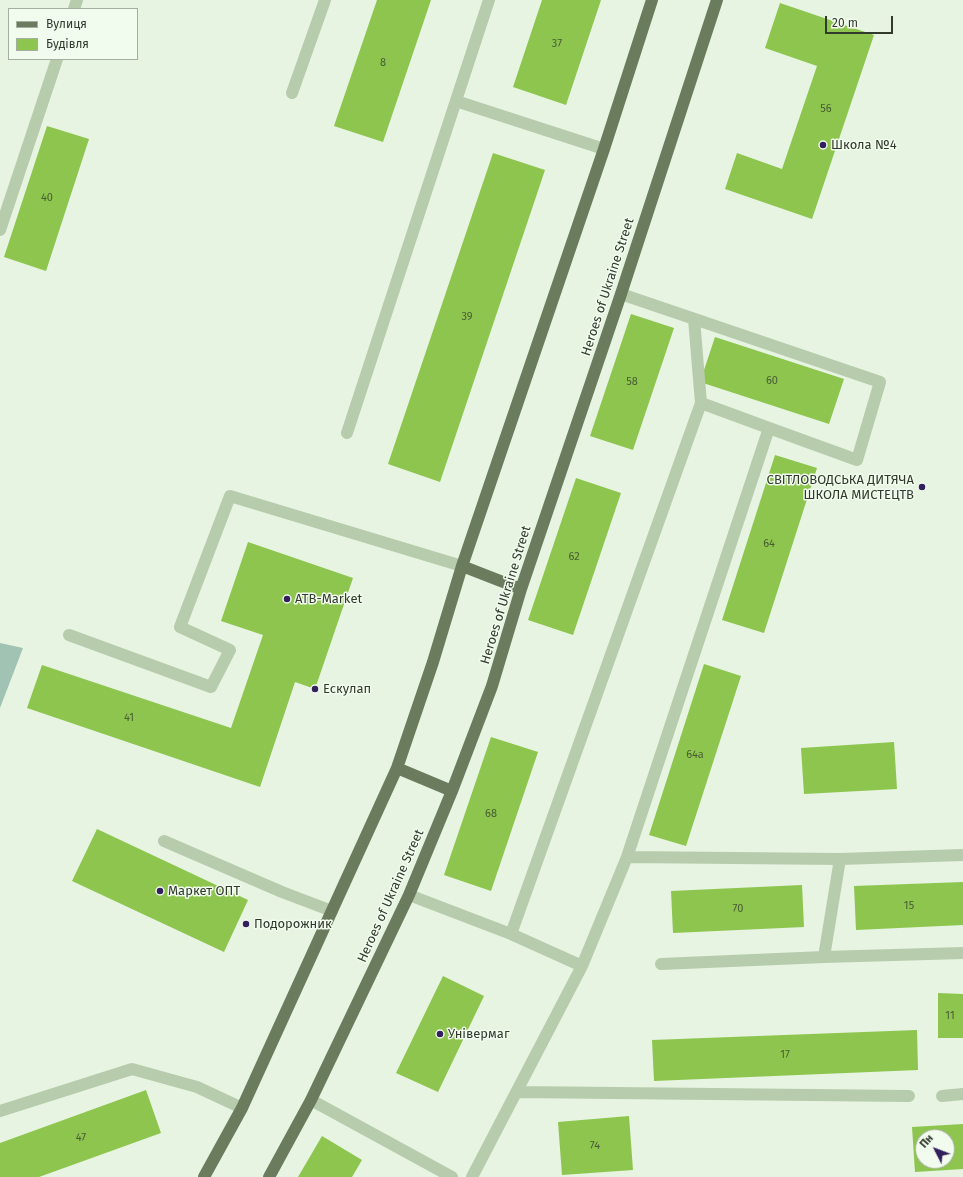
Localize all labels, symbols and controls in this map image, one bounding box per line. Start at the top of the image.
legend [8,8,138,60]
scale bar [827,8,895,34]
text: 20 m [832,16,858,30]
text: Вулиця [46,17,87,31]
text: Будівля [46,37,89,51]
house number: 37 [552,37,562,51]
house number: 8 [380,56,386,70]
house number: 56 [820,102,832,116]
place label: Школа №4 [831,137,897,153]
marker: Школа №4 [818,140,828,150]
house number: 40 [41,191,53,205]
street label: Heroes of Ukraine Street [578,216,638,358]
house number: 39 [461,310,473,324]
house number: 60 [766,374,778,388]
house number: 58 [626,375,638,389]
place label: СВІТЛОВОДСЬКА ДИТЯЧА ШКОЛА МИСТЕЦТВ [767,472,914,503]
marker: СВІТЛОВОДСЬКА ДИТЯЧА ШКОЛА МИСТЕЦТВ [917,482,927,492]
street label: Heroes of Ukraine Street [477,524,535,666]
house number: 64 [763,537,775,551]
house number: 62 [568,550,580,564]
place label: ATB-Market [295,591,362,607]
marker: ATB-Market [282,594,292,604]
place label: Ескулап [323,681,371,697]
marker: Ескулап [310,684,320,694]
house number: 41 [124,711,134,725]
house number: 64а [686,748,704,762]
house number: 68 [485,807,497,821]
street label: Heroes of Ukraine Street [355,827,427,965]
place label: Маркет ОПТ [168,883,240,899]
marker: Маркет ОПТ [155,886,165,896]
house number: 15 [904,899,914,913]
house number: 70 [733,902,743,916]
place label: Подорожник [254,916,332,932]
marker: Подорожник [241,919,251,929]
house number: 11 [945,1009,955,1023]
place label: Універмаг [448,1026,509,1042]
marker: Універмаг [435,1029,445,1039]
house number: 17 [780,1048,790,1062]
north arrow [915,1129,955,1169]
house number: 47 [76,1131,86,1145]
text: Пн [917,1132,936,1151]
house number: 74 [590,1139,600,1153]

